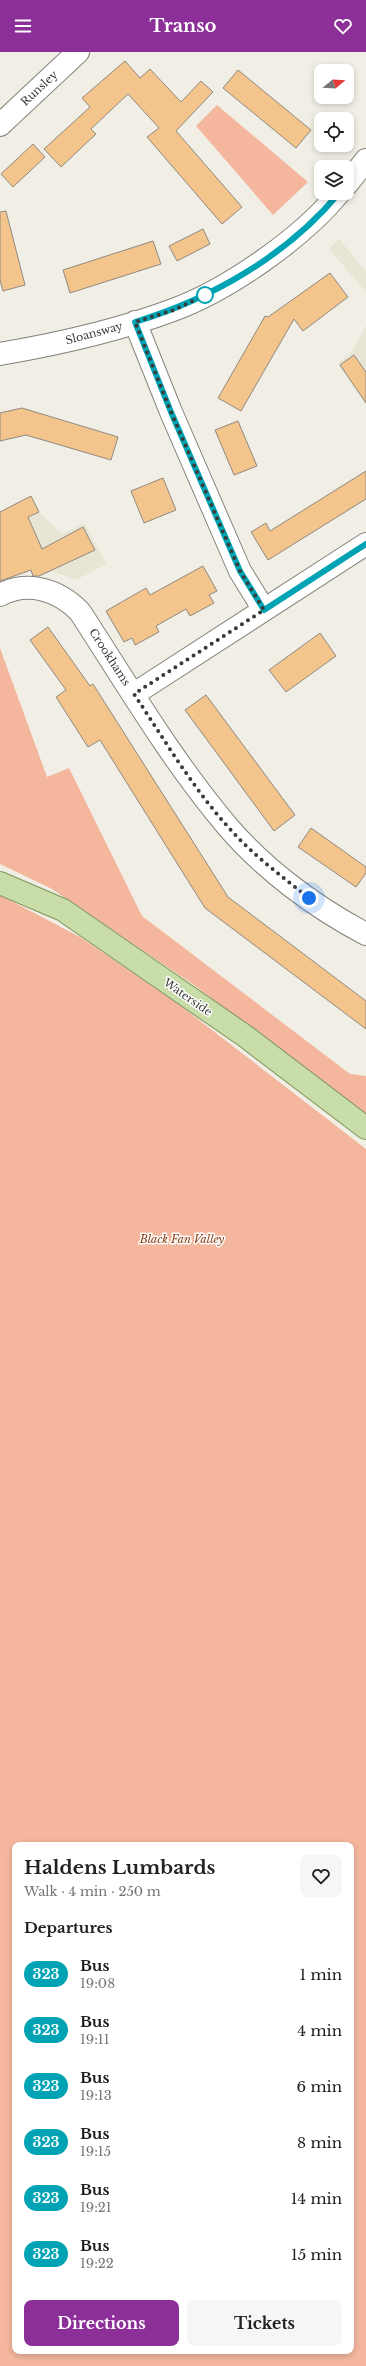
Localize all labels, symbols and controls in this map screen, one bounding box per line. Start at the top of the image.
icon: menu [12,15,34,37]
text: Transo [150,15,216,37]
icon: heart [332,15,354,37]
north arrow [314,64,354,104]
map controls [314,64,354,200]
street label: Runsley [18,67,60,109]
button: locate [314,112,354,152]
button: layers [314,160,354,200]
unlabelled marker [196,286,214,304]
street label: Sloansway [64,319,124,347]
street label: Crookhams [86,626,134,688]
your location [299,888,319,908]
street label: Waterside [160,975,215,1019]
park label: Black Fan Valley [139,1232,225,1246]
button: heart [300,1855,342,1897]
text: Haldens Lumbards [24,1856,215,1879]
text: Walk · 4 min · 250 m [24,1883,161,1900]
text: Departures [24,1918,113,1937]
text: Bus [80,1956,110,1975]
text: 323 [33,1965,59,1983]
text: 1 min [299,1965,342,1984]
text: 19:08 [80,1975,115,1992]
text: Bus [80,2012,110,2031]
text: 323 [33,2021,59,2039]
text: 4 min [297,2021,342,2040]
text: 19:11 [80,2031,109,2048]
text: Bus [80,2068,110,2087]
text: 323 [33,2077,59,2095]
text: 6 min [297,2077,342,2096]
text: 19:13 [80,2087,112,2104]
text: Bus [80,2124,110,2143]
text: 323 [33,2133,59,2151]
text: 8 min [297,2133,342,2152]
text: 19:15 [80,2143,111,2160]
text: Bus [80,2180,110,2199]
text: 323 [33,2189,59,2207]
text: 14 min [291,2189,342,2208]
text: 19:21 [80,2199,112,2216]
text: Bus [80,2236,110,2255]
text: 323 [33,2245,59,2263]
text: 15 min [291,2245,342,2264]
text: 19:22 [80,2255,114,2272]
button: Directions [24,2300,179,2346]
button: Tickets [187,2300,342,2346]

